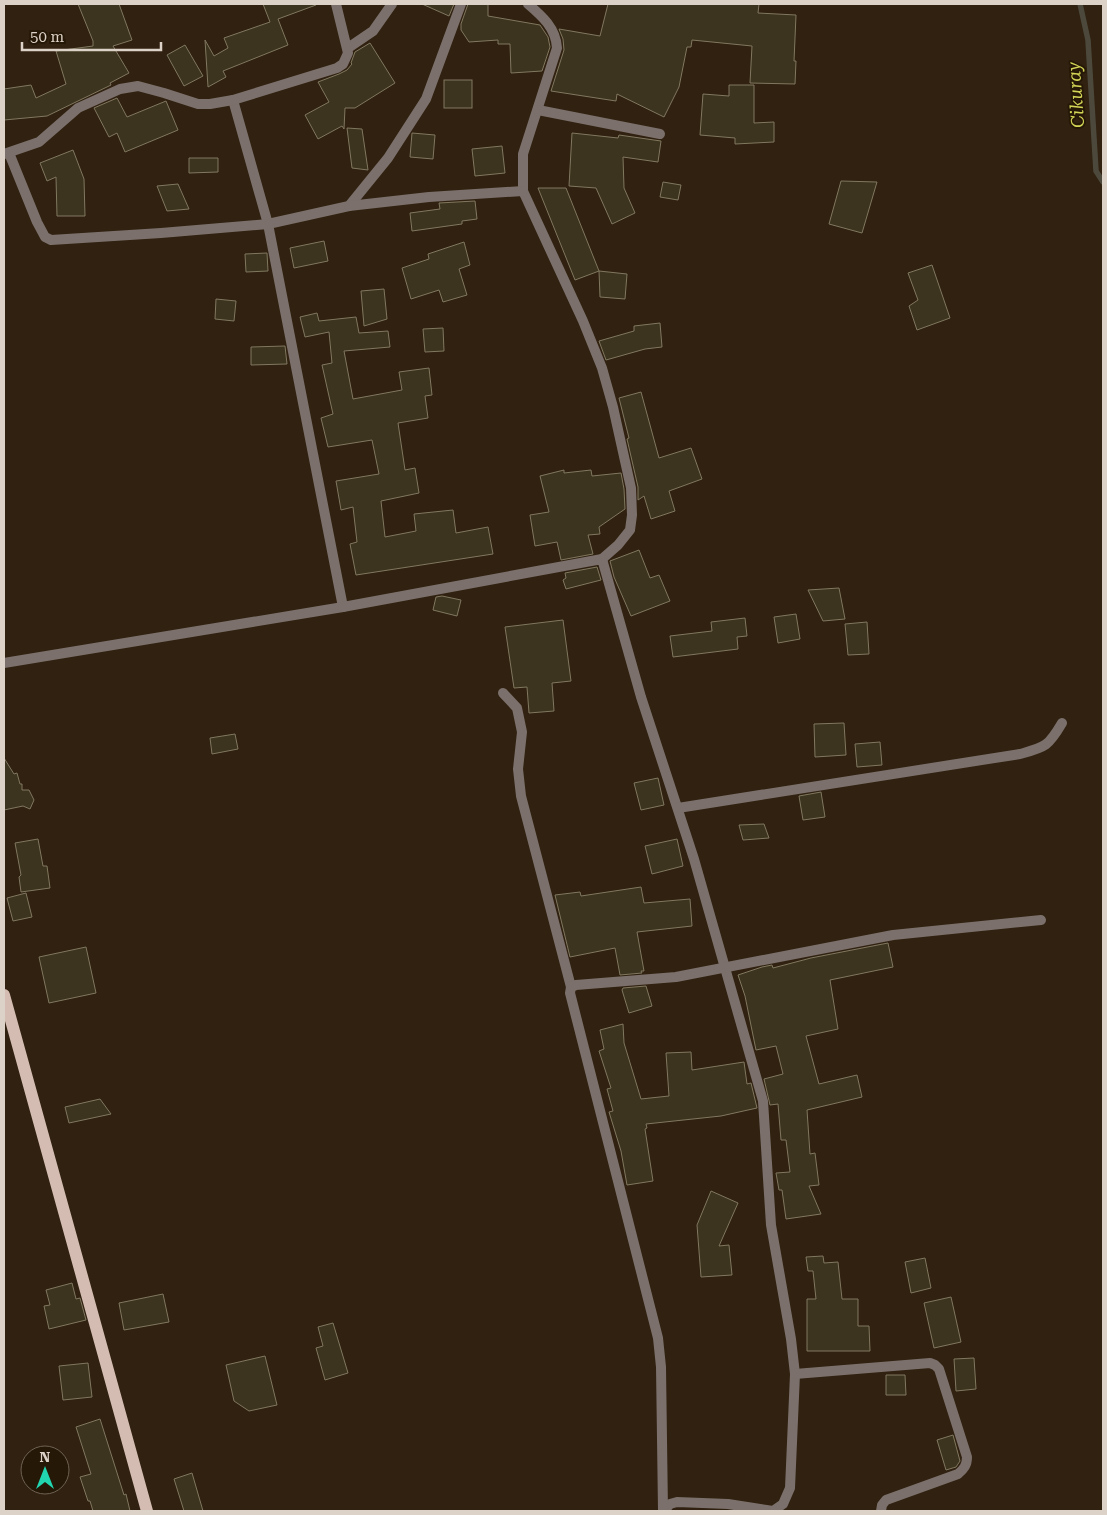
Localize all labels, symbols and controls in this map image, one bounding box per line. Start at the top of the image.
scale bar [22,20,161,52]
text: 50 m [30,28,65,46]
water label: Cikuray [1063,61,1088,129]
north arrow [20,1445,70,1495]
text: N [40,1449,51,1465]

